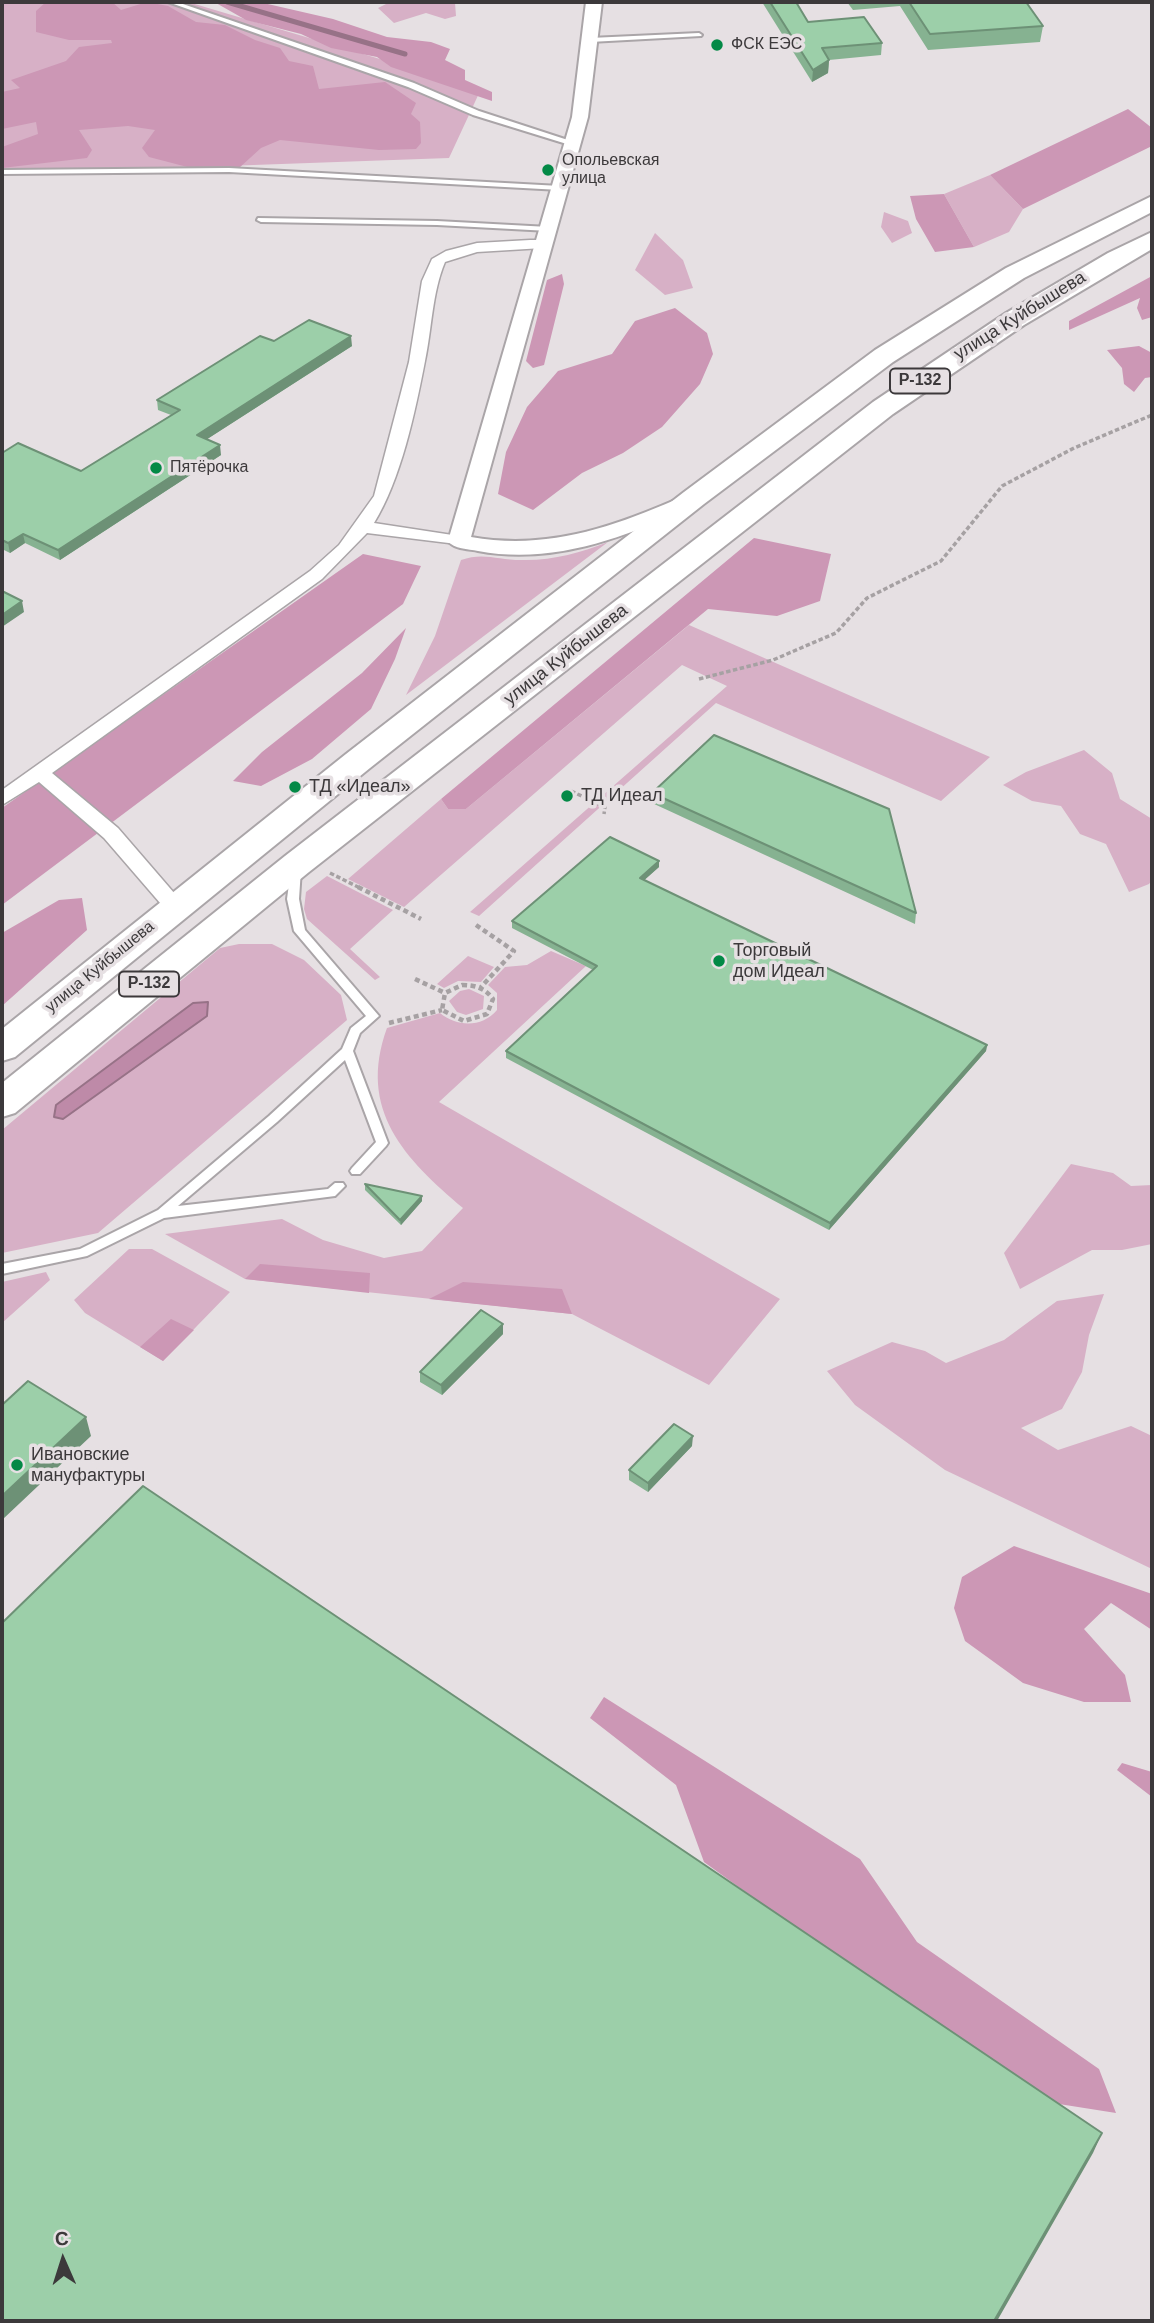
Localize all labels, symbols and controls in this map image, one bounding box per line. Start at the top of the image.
place label: ФСК ЕЭС [731,35,802,55]
marker: ФСК ЕЭС [709,37,725,53]
place label: Опольевская улица [562,151,659,189]
marker: Опольевская улица [540,162,556,178]
street label: улица Куйбышева [950,267,1090,365]
road number: Р-132 [890,368,950,394]
place label: Пятёрочка [170,458,248,478]
marker: Пятёрочка [148,460,164,476]
street label: улица Куйбышева [500,600,632,710]
place label: ТД «Идеал» [309,776,411,798]
marker: ТД «Идеал» [287,779,303,795]
place label: ТД Идеал [581,785,663,807]
marker: ТД Идеал [559,788,575,804]
street label: улица Куйбышева [42,917,158,1017]
place label: Торговый дом Идеал [733,940,825,982]
marker: Торговый дом Идеал [711,953,727,969]
road number: Р-132 [119,972,179,996]
place label: Ивановские мануфактуры [31,1444,145,1486]
marker: Ивановские мануфактуры [9,1457,25,1473]
north arrow [28,2225,98,2295]
text: С [54,2228,69,2249]

